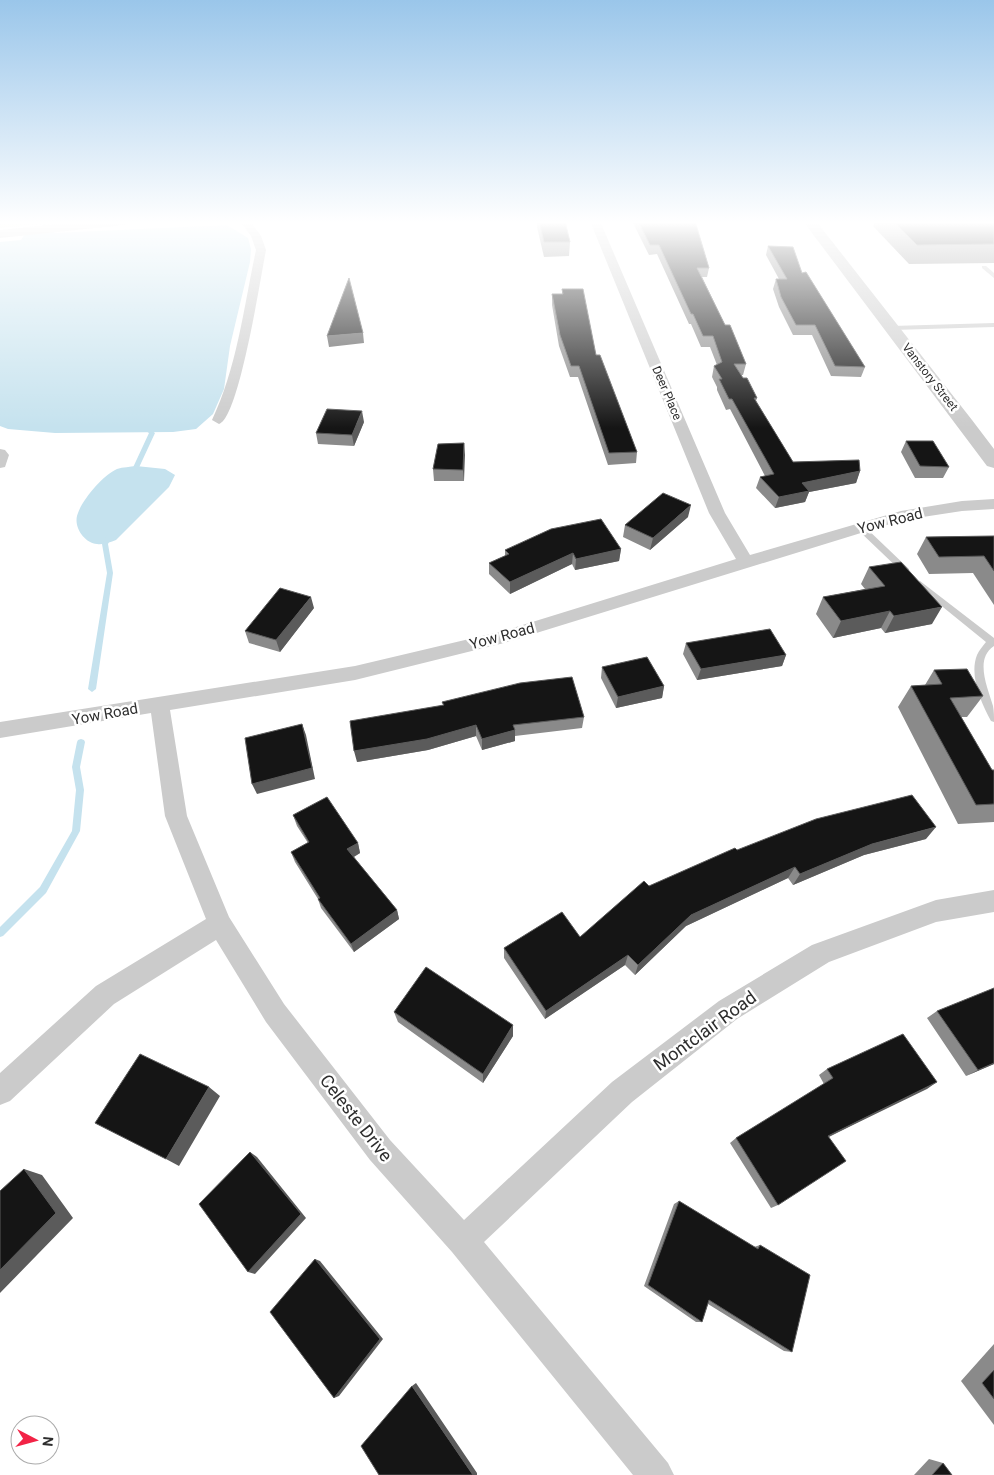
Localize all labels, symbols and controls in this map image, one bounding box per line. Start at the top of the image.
street label: Vanstory Street [899,340,961,414]
street label: Deer Place [649,364,685,422]
street label: Yow Road [856,504,924,538]
street label: Yow Road [468,619,536,653]
street label: Yow Road [71,699,139,729]
street label: Montclair Road [649,986,760,1075]
street label: Celeste Drive [316,1070,397,1165]
north arrow [10,1415,60,1465]
text: N [39,1436,56,1447]

